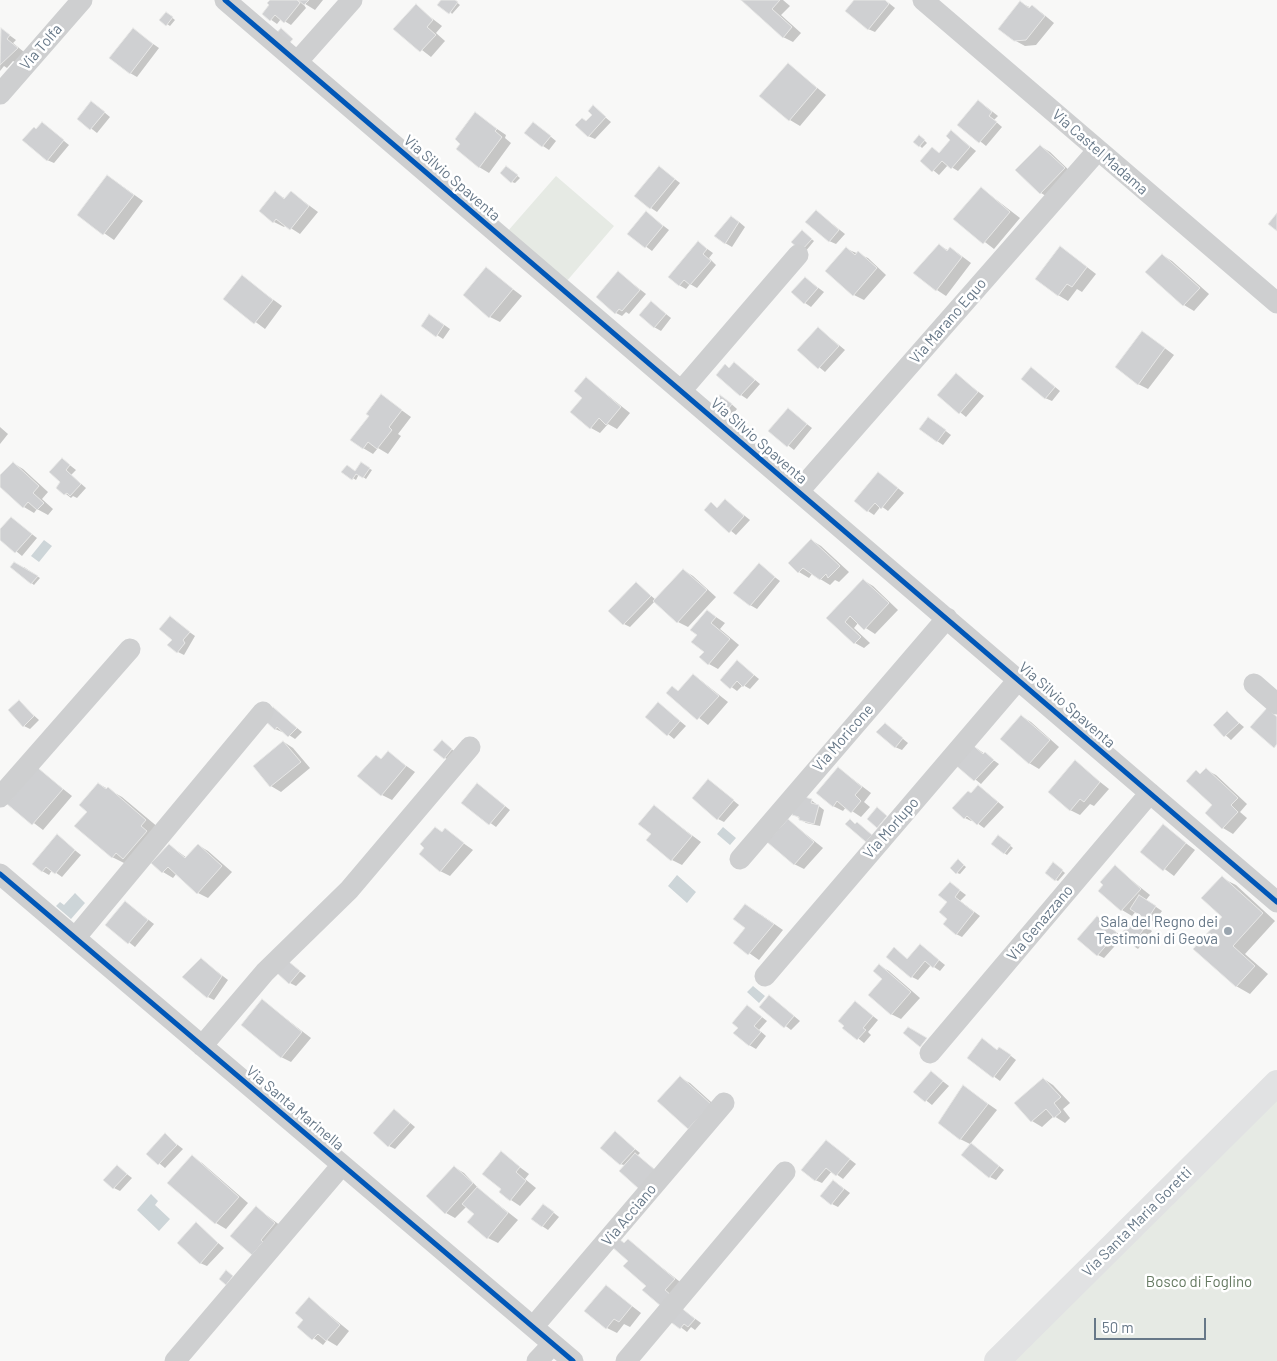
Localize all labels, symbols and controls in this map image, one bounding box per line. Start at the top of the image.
street label: Via Tolfa [16,20,66,74]
street label: Via Castel Madama [1048,105,1152,199]
street label: Via Silvio Spaventa [400,131,504,225]
street label: Via Marano Equo [906,275,990,367]
street label: Via Silvio Spaventa [707,394,811,488]
street label: Via Silvio Spaventa [1015,658,1119,752]
street label: Via Moricone [809,701,877,775]
street label: Via Morlupo [859,794,923,862]
street label: Via Genazzano [1003,881,1077,965]
place label: Sala del Regno dei Testimoni di Geova [1096,913,1218,948]
marker: Sala del Regno dei Testimoni di Geova [1222,925,1234,937]
street label: Via Santa Marinella [242,1062,348,1154]
street label: Via Santa Maria Goretti [1078,1163,1196,1281]
street label: Via Acciano [598,1180,660,1250]
park label: Bosco di Foglino [1146,1273,1252,1291]
scale bar [1097,1308,1210,1340]
text: 50 m [1102,1318,1134,1336]

